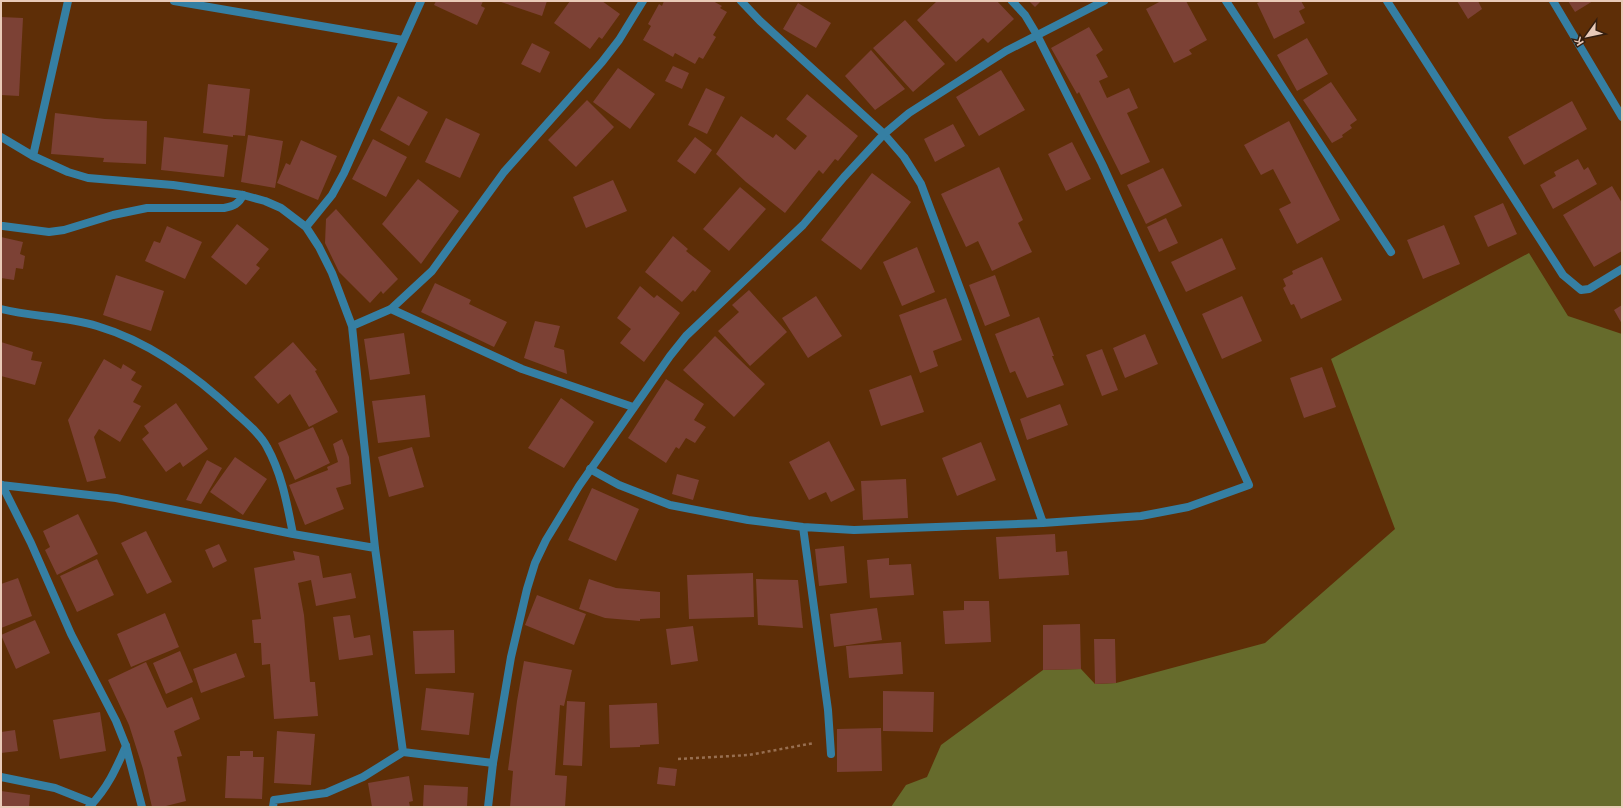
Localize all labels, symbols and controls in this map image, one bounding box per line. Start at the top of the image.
north arrow [1567,16,1607,56]
text: K [1571,35,1586,48]

